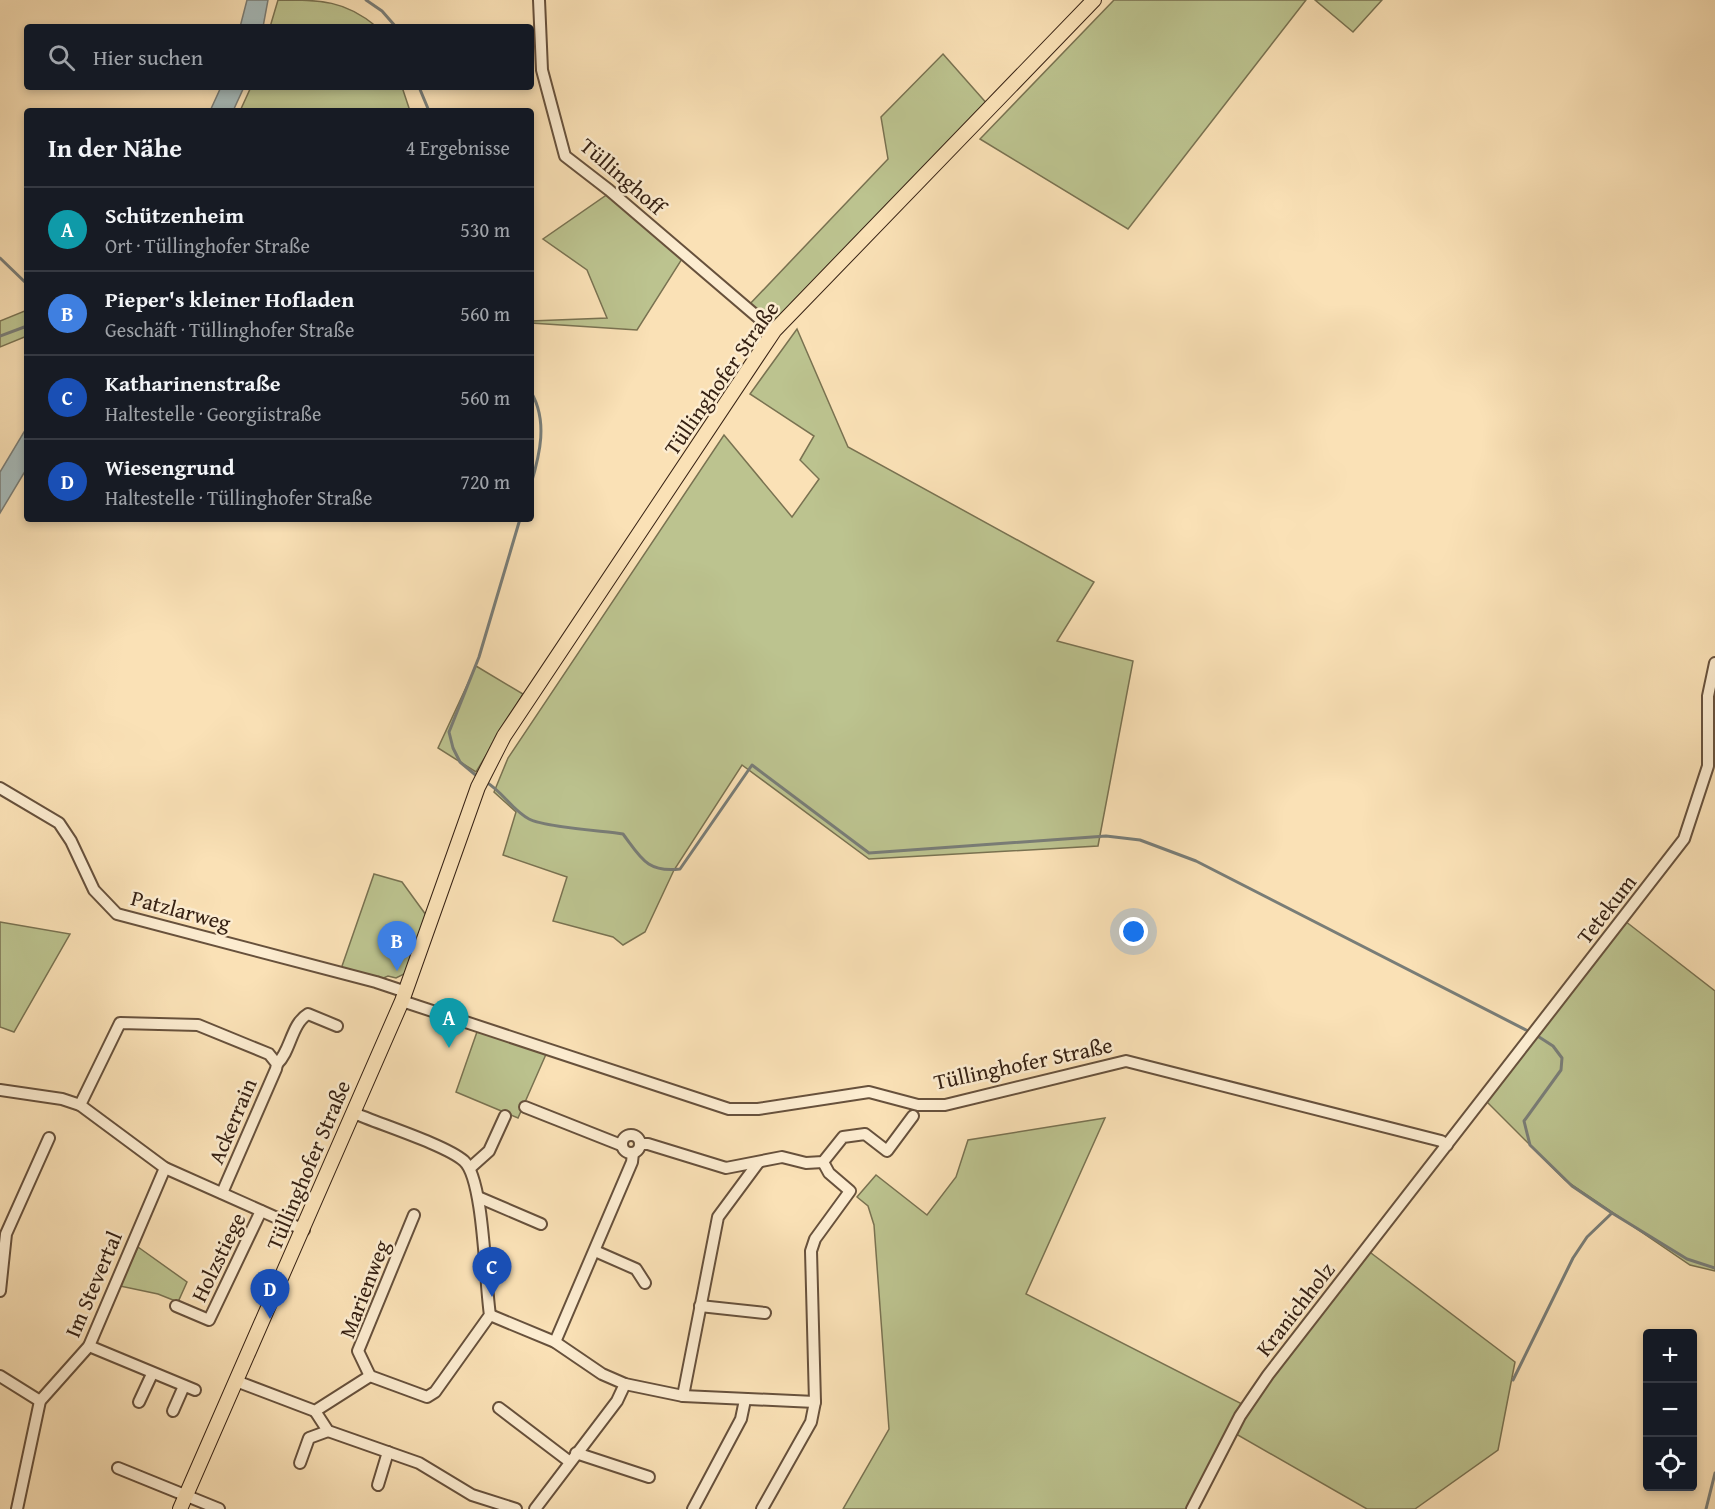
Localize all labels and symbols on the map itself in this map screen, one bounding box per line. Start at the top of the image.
street label: Tüllinghoff [573,130,675,224]
street label: Tüllinghofer Straße [656,294,786,462]
street label: Tetekum [1568,867,1644,951]
street label: Patzlarweg [128,881,234,939]
your location [1119,917,1148,946]
pin: B [378,922,416,971]
pin: A [430,998,468,1048]
street label: Tüllinghofer Straße [931,1028,1115,1098]
street label: Ackerrain [200,1072,265,1169]
street label: Tüllinghofer Straße [258,1075,358,1255]
street label: Holzstiege [183,1207,253,1307]
street label: Im Stevertal [56,1226,130,1342]
street label: Marienweg [331,1235,397,1343]
pin: C [472,1248,512,1297]
street label: Kranichholz [1248,1255,1342,1363]
pin: D [250,1270,290,1319]

